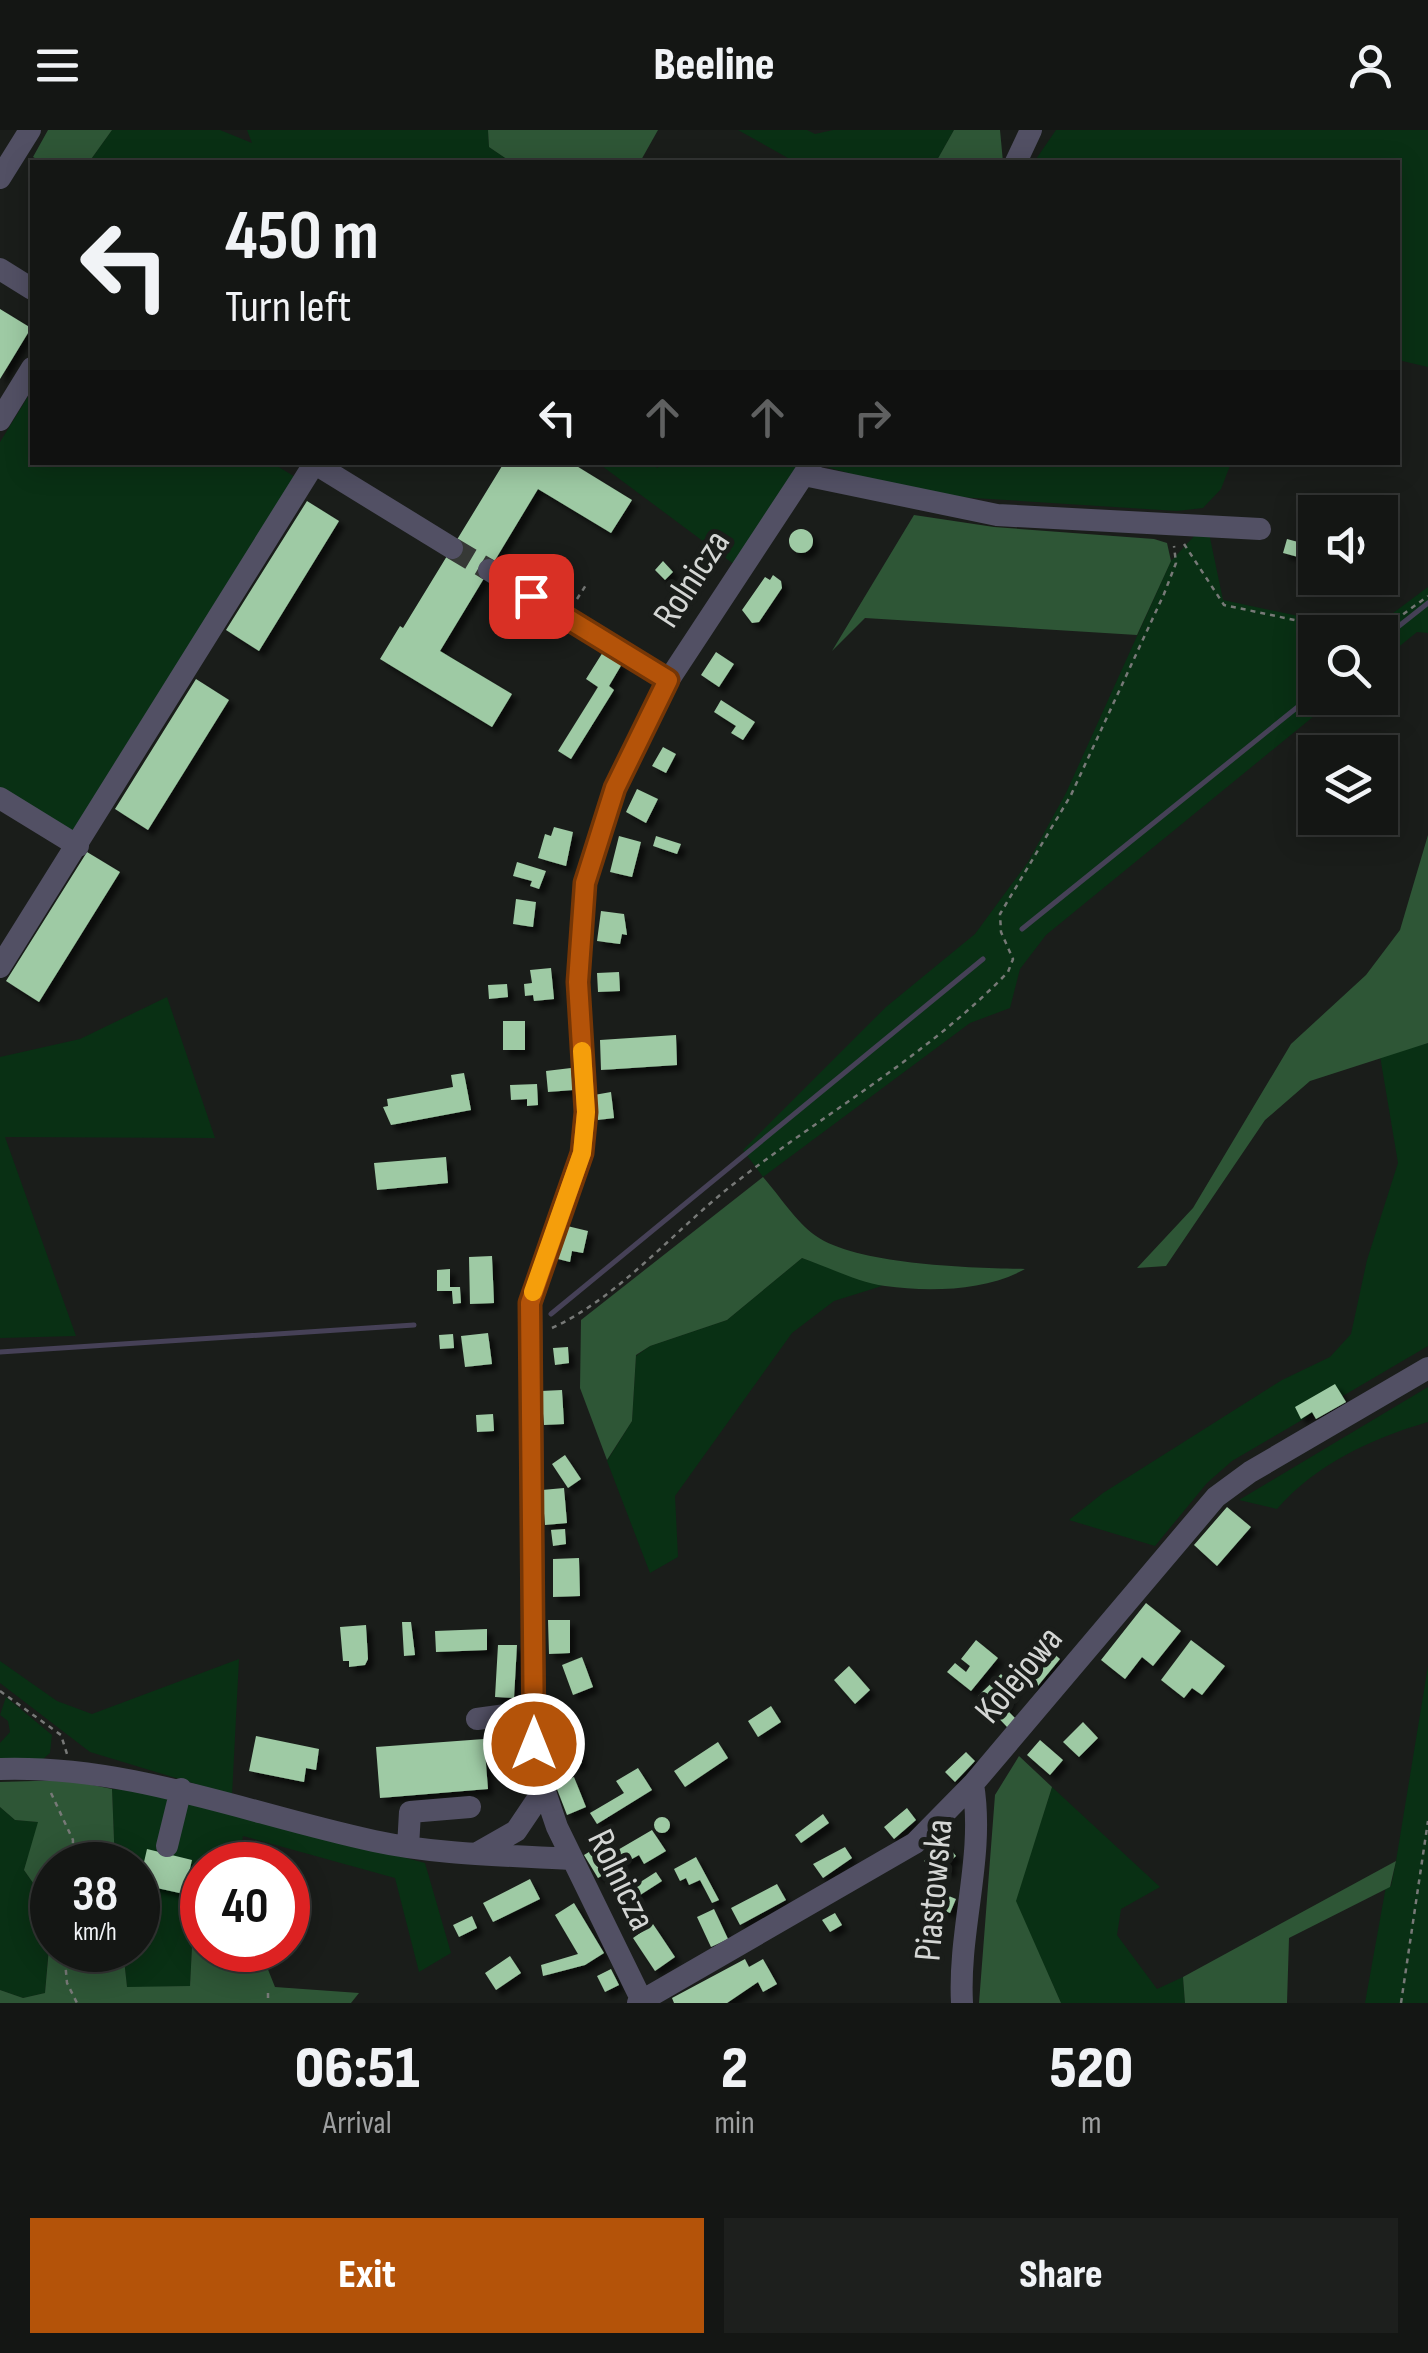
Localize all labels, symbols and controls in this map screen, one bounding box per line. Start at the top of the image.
icon: menu [30,38,85,93]
text: Beeline [653,38,775,93]
icon: person [1343,38,1398,93]
text: 450 m [225,195,379,279]
icon: left [60,200,190,330]
text: Turn left [225,280,351,335]
icon: left [530,390,585,445]
icon: ahead [635,390,690,445]
icon: ahead [740,390,795,445]
icon: right [845,390,900,445]
map controls [1298,495,1398,835]
button: sound [1298,495,1398,595]
street label: Rolnicza [644,522,740,636]
pin [489,554,574,639]
icon: arrive [504,569,559,624]
button: search [1298,615,1398,715]
button: layers [1298,735,1398,835]
street label: Kolejowa [966,1617,1072,1733]
position arrow [482,1692,586,1796]
street label: Piastowska [905,1817,963,1963]
street label: Rolnicza [577,1822,665,1938]
speed limit sign: 40 [180,1842,310,1972]
text: 38 [72,1865,118,1925]
text: km/h [73,1917,117,1948]
text: 06:51 [295,2033,420,2105]
text: 2 [721,2033,748,2105]
text: 520 [1050,2033,1133,2105]
text: Arrival [323,2104,392,2143]
text: min [714,2104,755,2143]
text: m [1081,2104,1102,2143]
button: Exit [30,2218,704,2333]
button: Share [724,2218,1398,2333]

